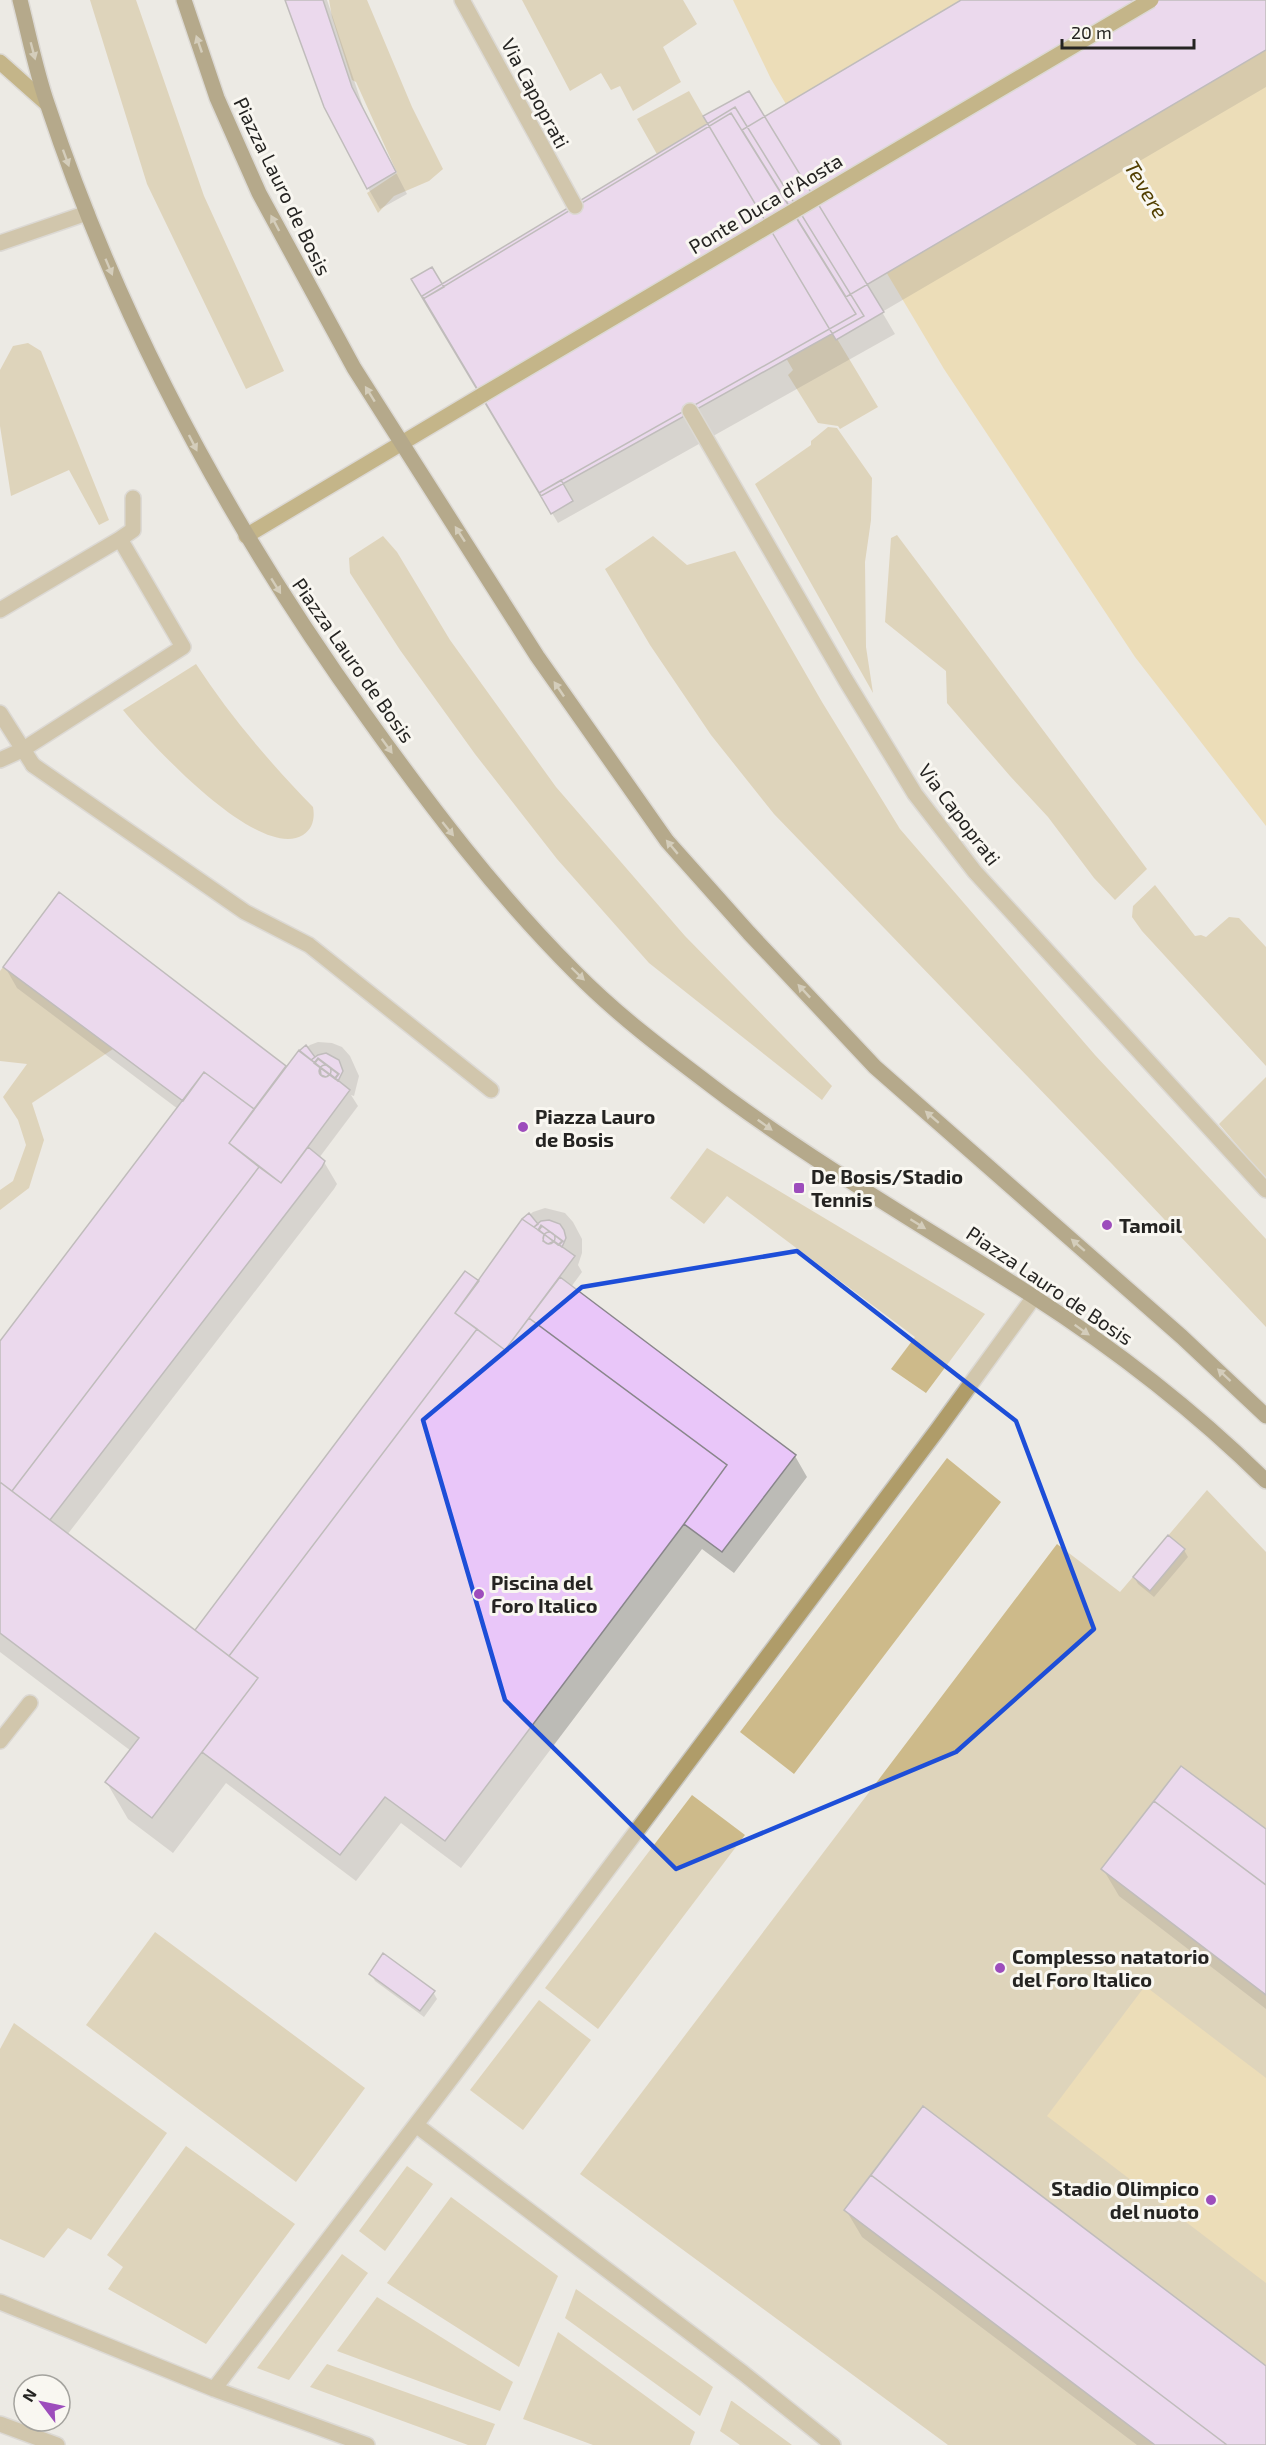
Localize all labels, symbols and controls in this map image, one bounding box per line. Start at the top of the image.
scale bar [1062,12,1194,50]
text: 20 m [1071,21,1112,43]
street label: Via Capoprati [497,34,575,152]
one-way arrow [193,35,203,53]
one-way arrow [28,42,38,61]
street label: Piazza Lauro de Bosis [229,93,337,279]
street label: Ponte Duca d'Aosta [684,148,846,258]
one-way arrow [62,149,72,167]
water label: Tevere [1120,156,1174,222]
one-way arrow [271,215,280,232]
one-way arrow [104,259,114,277]
one-way arrow [365,386,376,402]
one-way arrow [188,435,198,452]
one-way arrow [455,526,466,542]
street label: Piazza Lauro de Bosis [288,573,420,747]
one-way arrow [271,578,282,594]
one-way arrow [554,681,565,697]
one-way arrow [381,738,393,754]
street label: Via Capoprati [914,758,1006,870]
one-way arrow [441,821,454,837]
one-way arrow [666,839,679,855]
one-way arrow [570,967,584,981]
one-way arrow [798,984,811,999]
place label: Piazza Lauro de Bosis [535,1104,655,1151]
one-way arrow [925,1111,940,1124]
one-way arrow [757,1118,772,1130]
marker: Piazza Lauro de Bosis [516,1120,530,1134]
place label: De Bosis/Stadio Tennis [811,1164,963,1211]
marker: De Bosis/Stadio Tennis [792,1181,806,1195]
place label: Tamoil [1119,1213,1183,1237]
one-way arrow [909,1218,926,1229]
marker: Tamoil [1100,1218,1114,1232]
street label: Piazza Lauro de Bosis [962,1220,1138,1350]
one-way arrow [1071,1238,1086,1252]
one-way arrow [1074,1324,1090,1336]
one-way arrow [1217,1369,1231,1383]
place label: Piscina del Foro Italico [491,1570,597,1617]
marker: Piscina del Foro Italico [472,1587,486,1601]
place label: Complesso natatorio del Foro Italico [1012,1944,1209,1991]
marker: Complesso natatorio del Foro Italico [993,1961,1007,1975]
place label: Stadio Olimpico del nuoto [1051,2176,1199,2223]
marker: Stadio Olimpico del nuoto [1204,2193,1218,2207]
north arrow [12,2373,72,2433]
text: N [18,2385,40,2405]

